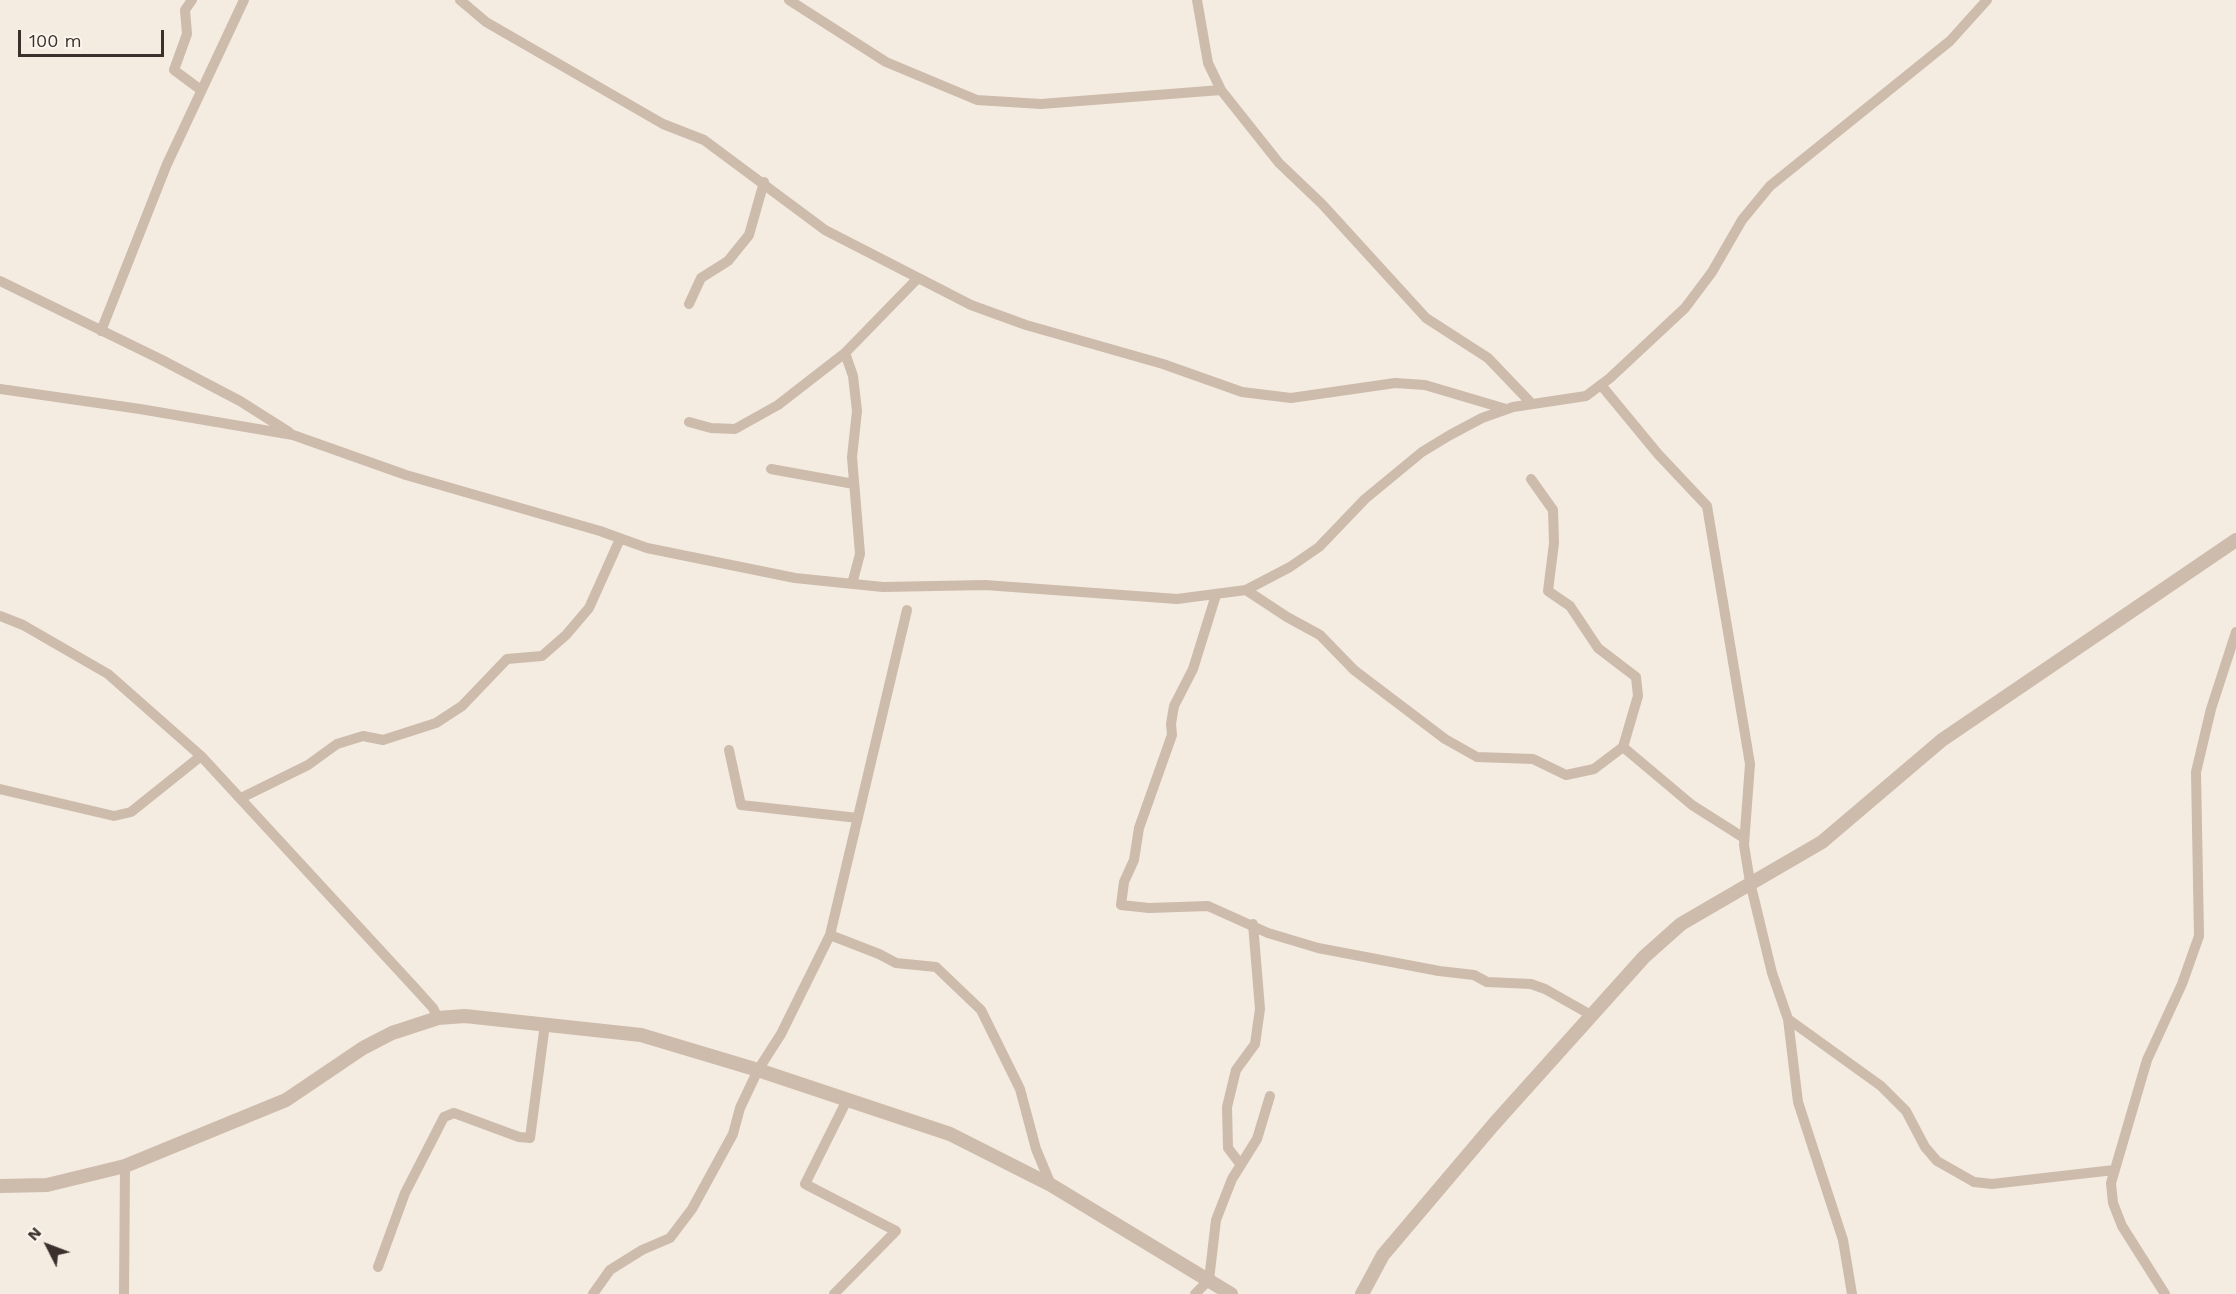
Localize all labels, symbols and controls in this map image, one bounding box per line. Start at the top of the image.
scale bar [21,18,166,56]
text: 100 m [29,30,82,51]
north arrow [18,1216,78,1276]
text: N [23,1223,45,1244]

